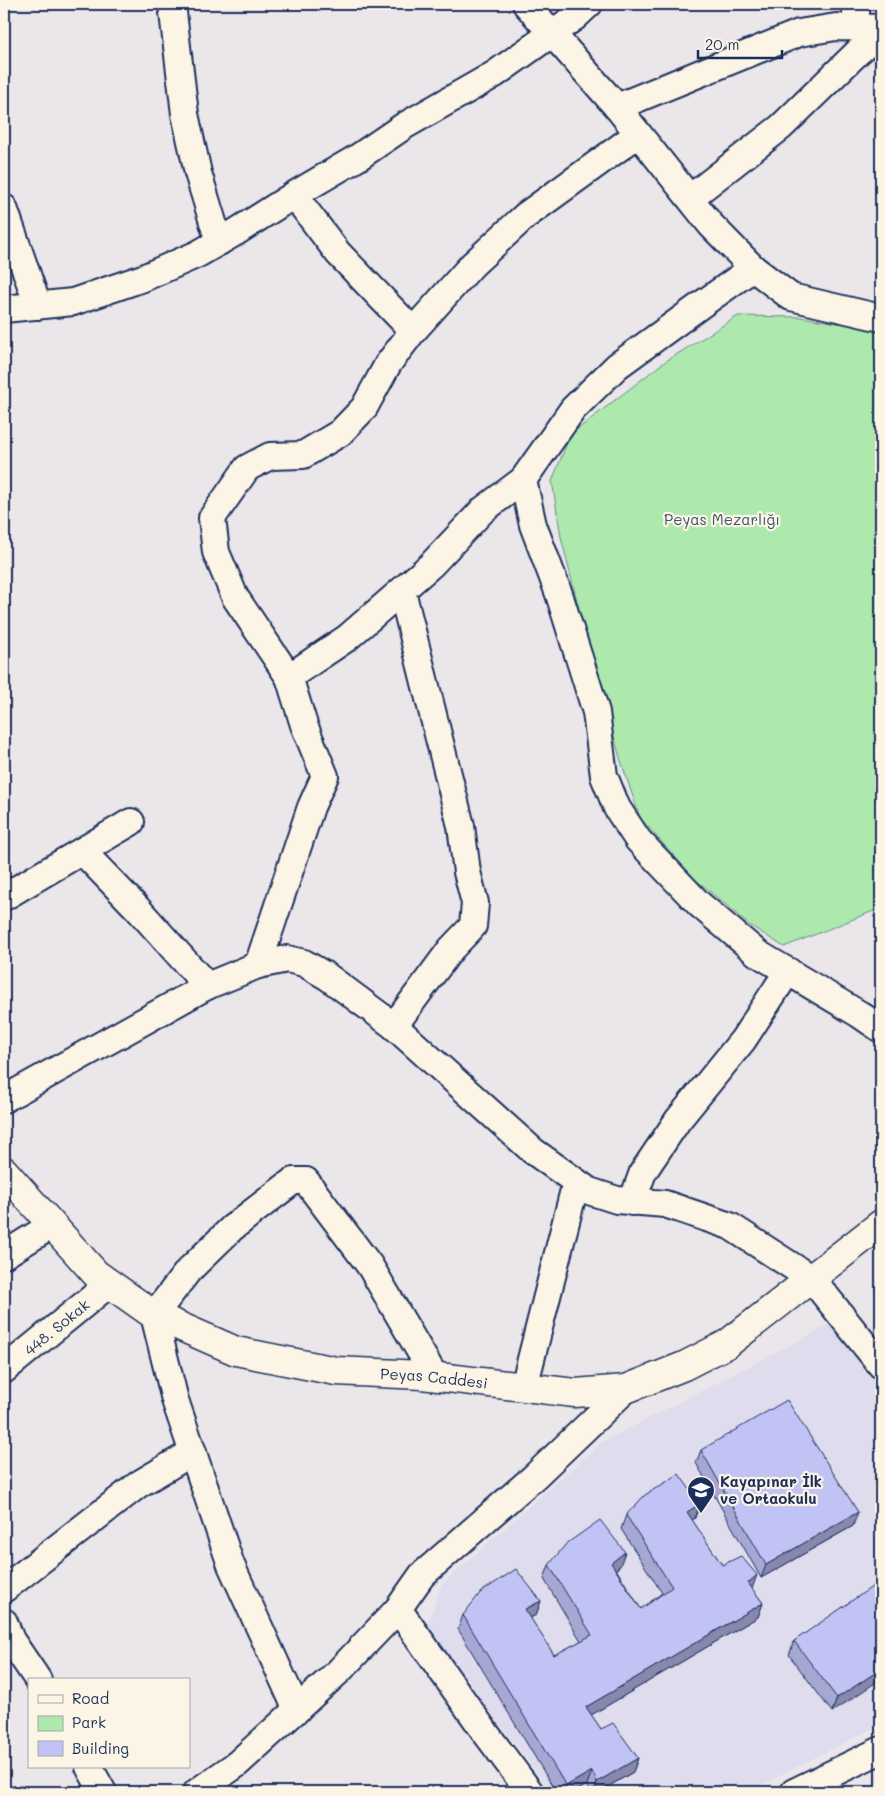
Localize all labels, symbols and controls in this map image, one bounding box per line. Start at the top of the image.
scale bar [698,28,781,60]
text: 20 m [705,34,739,54]
park label: Peyas Mezarlığı [664,509,780,529]
street label: 448. Sokak [20,1294,93,1360]
street label: Peyas Caddesi [380,1363,489,1393]
place label: Kayapınar İlk ve Ortaokulu [720,1471,822,1508]
school or university icon: Kayapınar İlk ve Ortaokulu [686,1475,716,1514]
legend [28,1678,190,1768]
text: Road [72,1688,109,1708]
text: Park [72,1712,106,1732]
text: Building [72,1738,129,1758]

